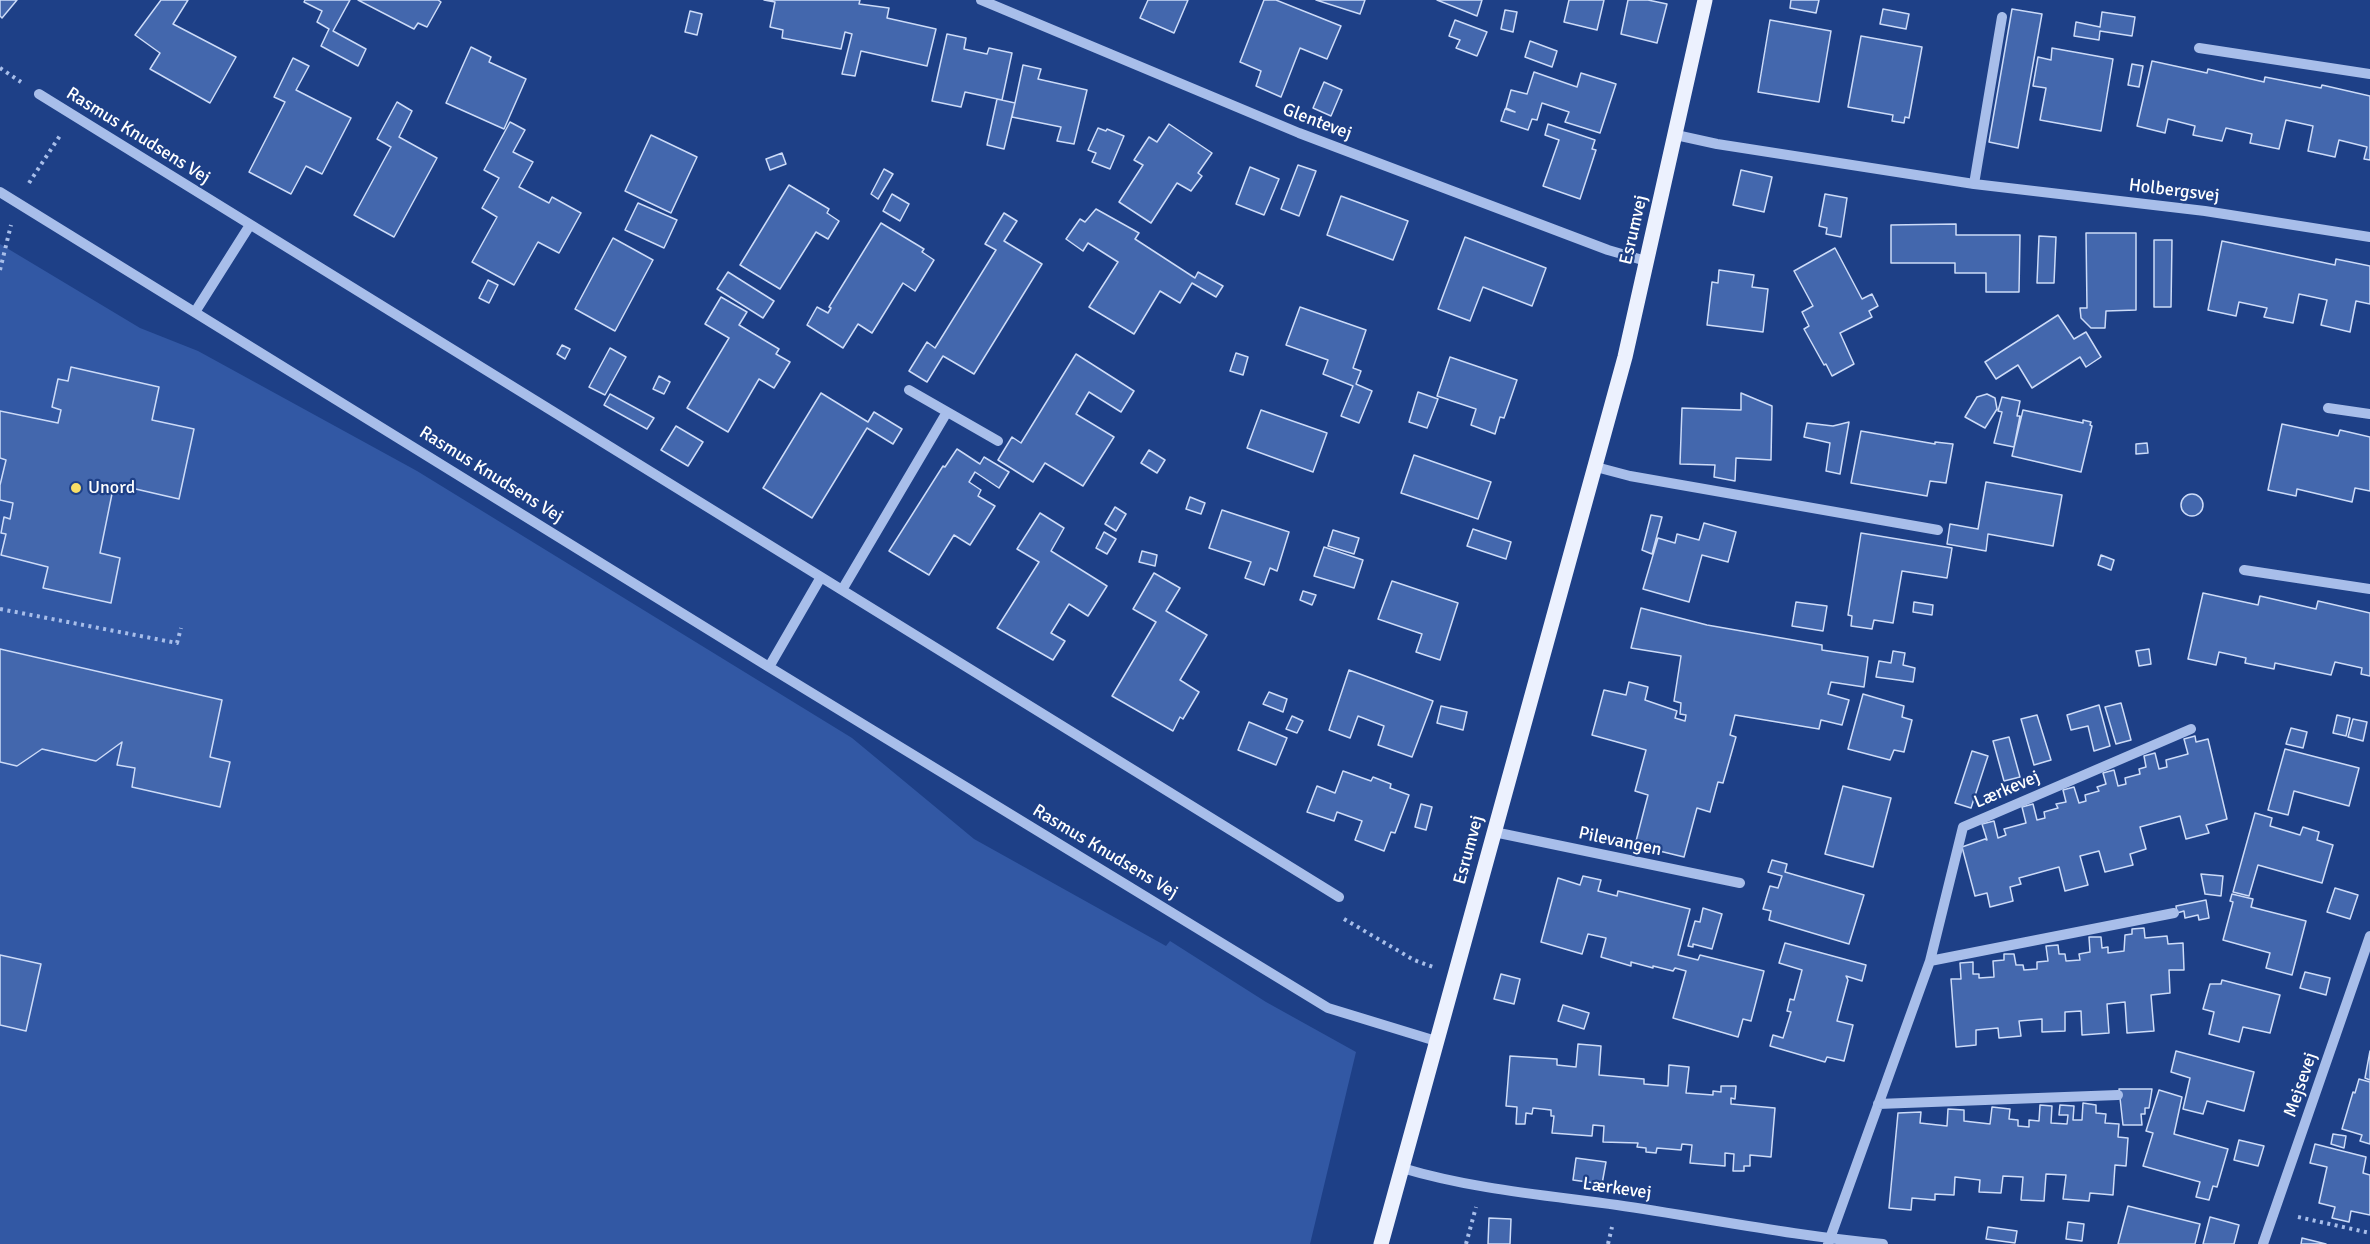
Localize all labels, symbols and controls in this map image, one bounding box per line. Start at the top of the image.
street label: Rasmus Knudsens Vej [62,83,214,189]
street label: Glentevej [1279,99,1355,145]
street label: Holbergsvej [2127,175,2221,207]
street label: Esrumvej [1616,193,1652,267]
street label: Rasmus Knudsens Vej [415,422,567,528]
place label: Unord [88,477,135,499]
marker: Unord [69,481,83,495]
street label: Lærkevej [1971,767,2043,813]
street label: Rasmus Knudsens Vej [1028,800,1182,904]
street label: Esrumvej [1449,813,1489,887]
street label: Pilevangen [1576,823,1664,861]
street label: Mejsevej [2280,1050,2322,1120]
street label: Lærkevej [1581,1173,1653,1205]

